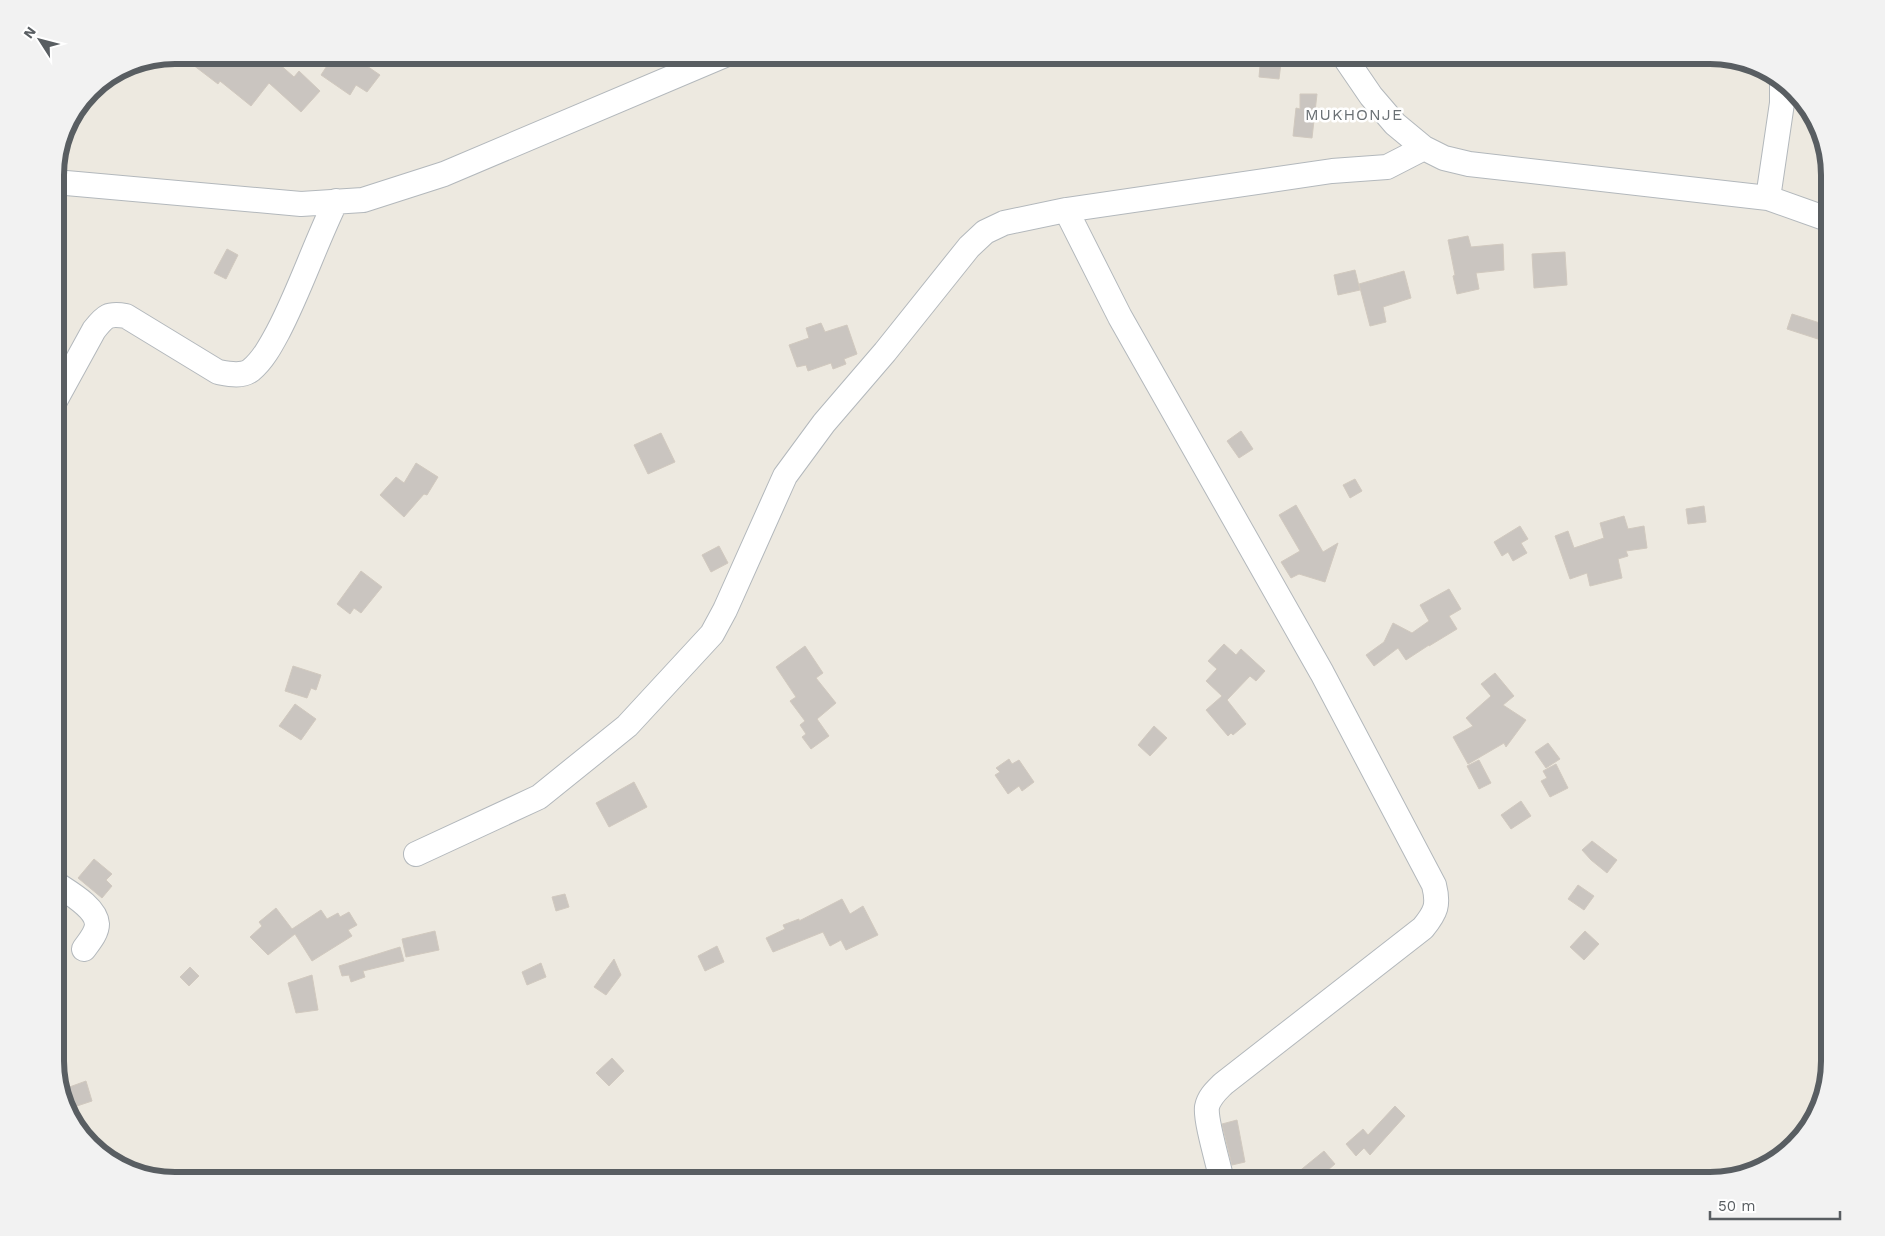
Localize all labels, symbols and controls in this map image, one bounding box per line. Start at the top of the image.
north arrow [15,15,65,65]
text: N [20,23,39,41]
district label: MUKHONJE [1305,105,1403,124]
scale bar [1710,1188,1840,1220]
text: 50 m [1718,1197,1755,1215]

